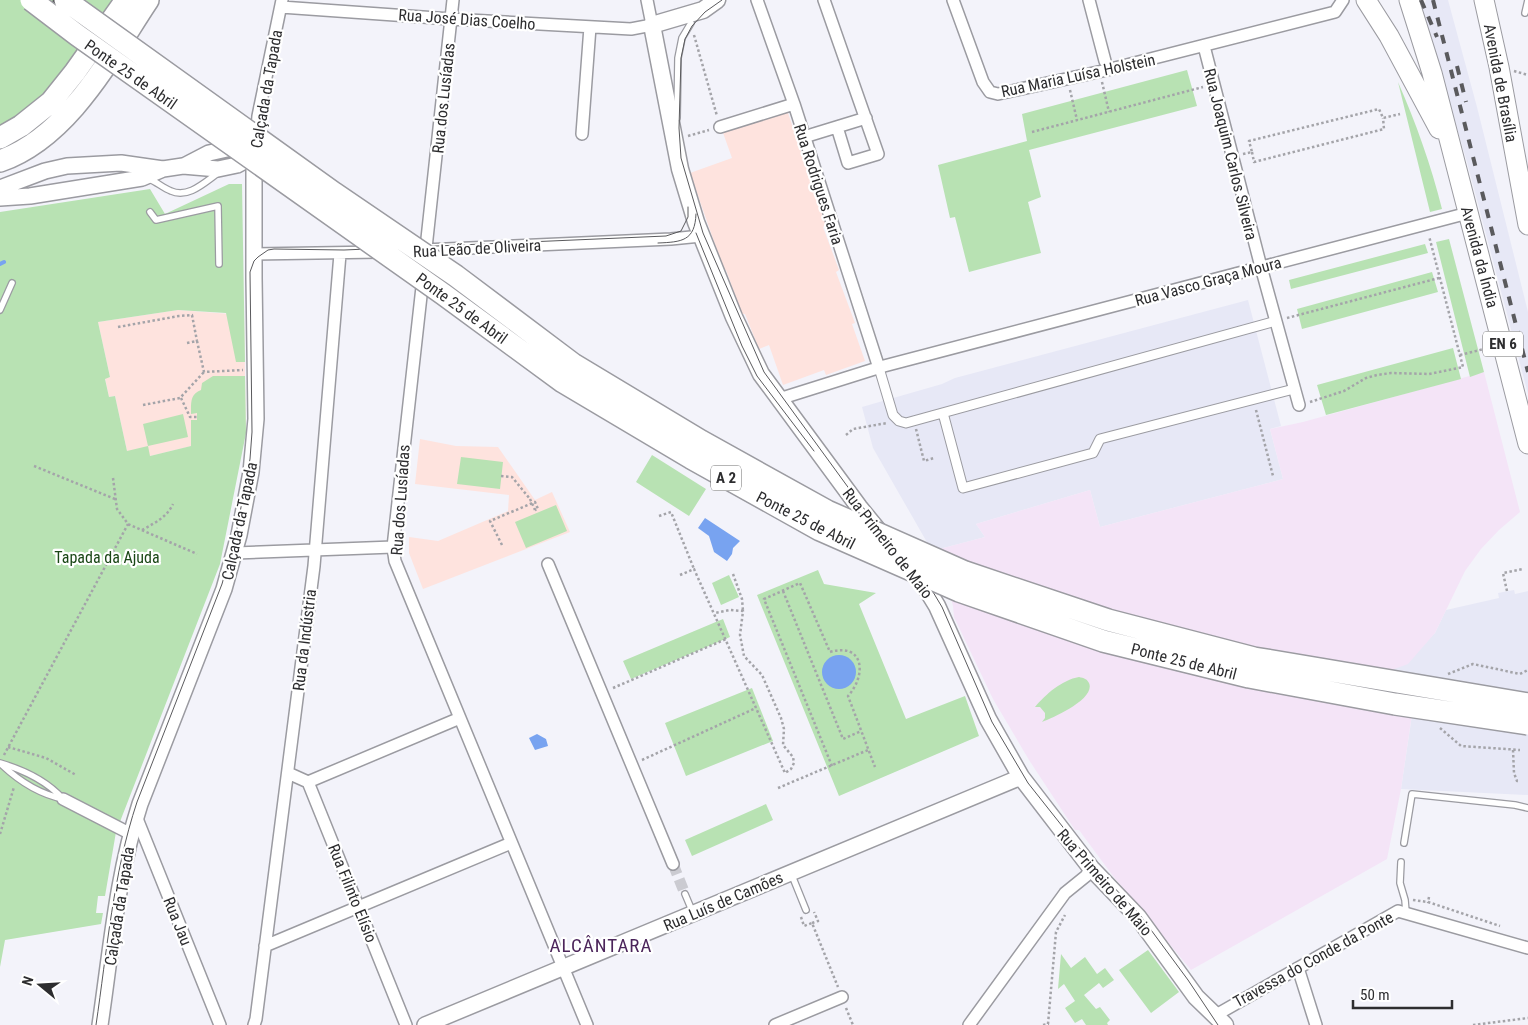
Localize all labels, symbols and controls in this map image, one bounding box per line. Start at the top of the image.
street label: Rua José Dias Coelho [398,5,536,34]
street label: Avenida de Brasília [1480,22,1521,144]
street label: Calçada da Tapada [247,28,286,150]
street label: Ponte 25 de Abril [81,36,181,113]
street label: Rua dos Lusíadas [428,42,459,154]
street label: Rua Maria Luísa Holstein [999,50,1157,101]
street label: Rua Joaquim Carlos Silveira [1200,66,1261,242]
street label: Rua Rodrigues Faria [790,121,847,247]
street label: Avenida da Índia [1457,204,1502,310]
street label: Rua Leão de Oliveira [412,236,542,261]
street label: Rua Vasco Graça Moura [1133,253,1283,310]
street label: Ponte 25 de Abril [412,269,511,348]
road number: EN 6 [1483,332,1523,356]
street label: Rua dos Lusíadas [387,444,414,556]
street label: Calçada da Tapada [218,460,261,582]
road number: A 2 [711,466,741,490]
street label: Rua Primeiro de Maio [839,484,937,602]
street label: Ponte 25 de Abril [753,487,858,554]
park label: Tapada da Ajuda [54,548,160,567]
street label: Rua da Indústria [289,588,320,692]
street label: Ponte 25 de Abril [1129,639,1239,684]
street label: Rua Primeiro de Maio [1053,825,1156,940]
street label: Rua Filinto Elísio [324,841,381,945]
street label: Calçada da Tapada [101,845,138,967]
street label: Rua Luís de Camões [661,868,786,935]
street label: Rua Jau [159,894,196,948]
street label: Travessa do Conde da Ponte [1230,908,1396,1011]
district label: ALCÂNTARA [550,934,652,957]
north arrow [15,960,65,1010]
text: N [19,974,37,988]
scale bar [1353,978,1452,1010]
text: 50 m [1360,986,1390,1004]

